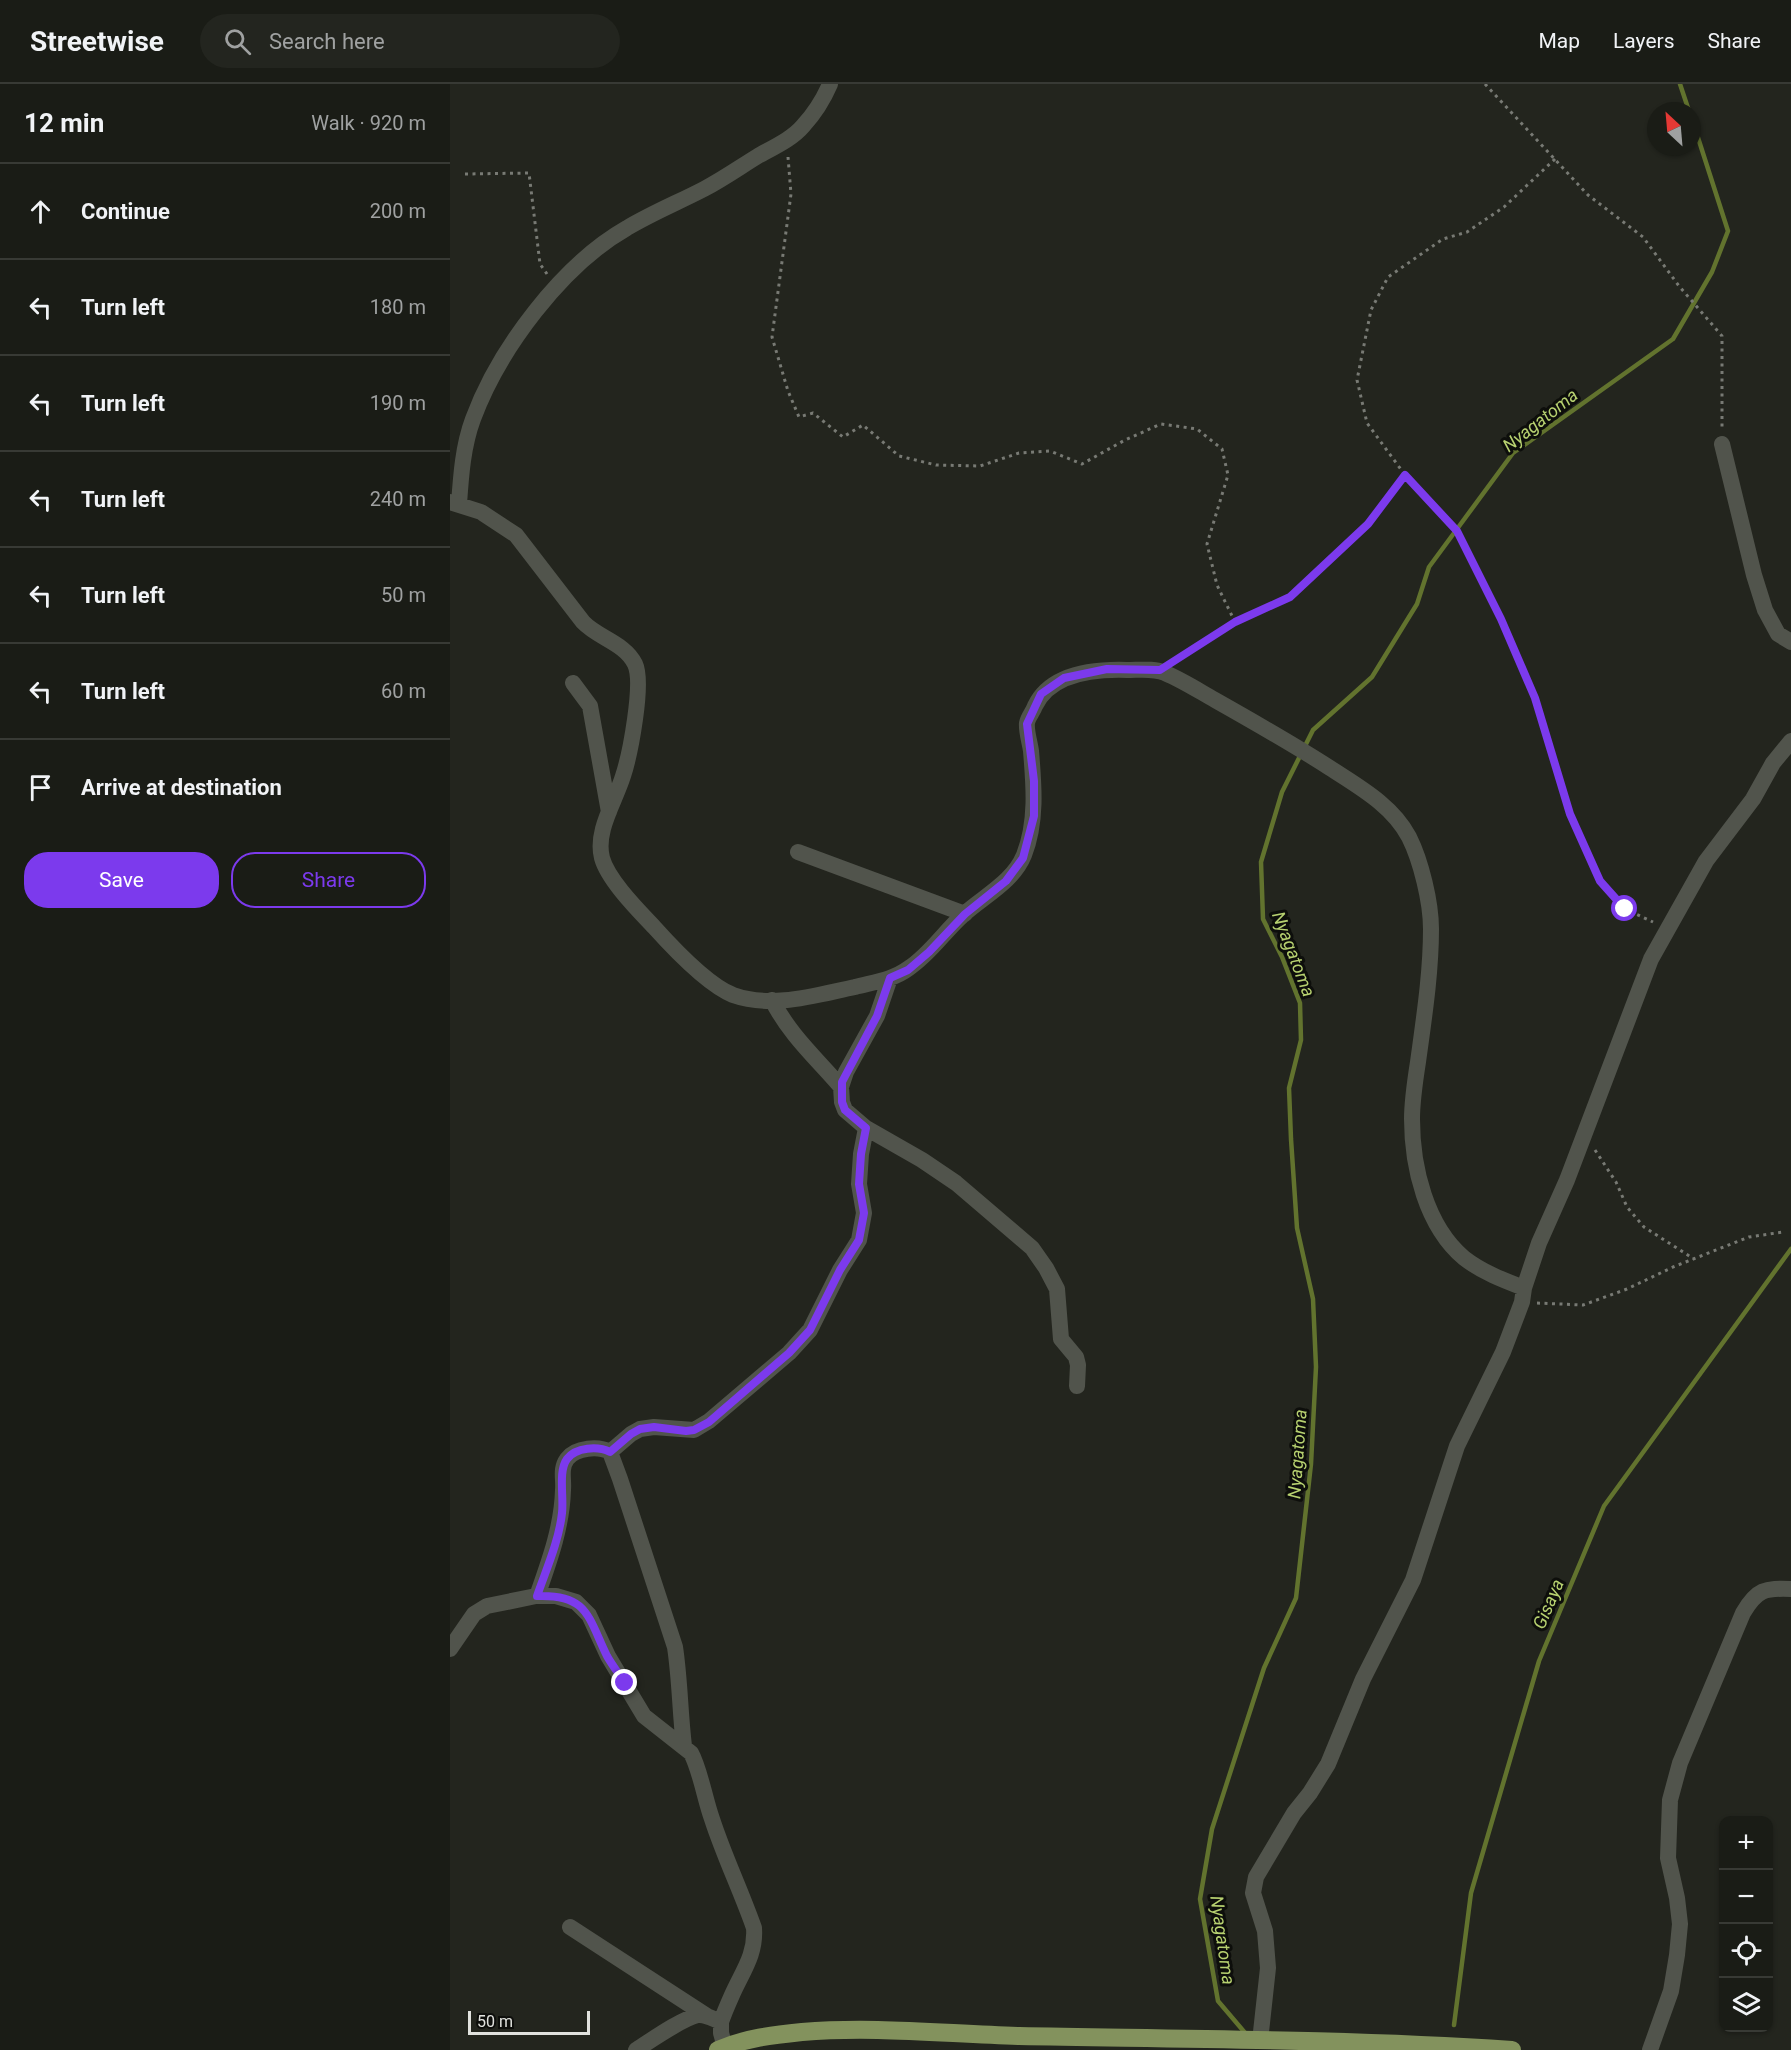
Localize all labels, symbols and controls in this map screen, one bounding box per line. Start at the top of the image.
search box [200,14,620,68]
text: Streetwise [30,25,164,58]
icon: search [221,25,254,58]
text: Search here [269,29,385,54]
text: Map [1538,29,1580,53]
text: Layers [1613,29,1674,53]
text: Share [1707,29,1761,53]
north arrow [1647,102,1701,156]
text: 12 min [24,108,104,138]
text: Walk · 920 m [311,111,426,135]
icon: ahead [24,195,57,228]
text: Continue [81,199,170,224]
text: 200 m [370,199,426,223]
icon: left [24,291,57,324]
text: Turn left [81,295,165,320]
text: 180 m [370,295,426,319]
water label: Nyagatoma [1498,384,1582,456]
icon: left [24,387,57,420]
text: Turn left [81,391,165,416]
text: 190 m [370,391,426,415]
icon: left [24,483,57,516]
text: Turn left [81,487,165,512]
text: 240 m [370,487,426,511]
icon: left [24,579,57,612]
text: Turn left [81,583,165,608]
text: 50 m [381,583,426,607]
icon: left [24,675,57,708]
text: Turn left [81,679,165,704]
text: 60 m [381,679,426,703]
icon: arrive [24,771,57,804]
text: Arrive at destination [81,775,282,800]
button: Save [24,852,219,908]
button: Share [231,852,426,908]
route start [1611,895,1637,921]
water label: Nyagatoma [1268,908,1320,1000]
water label: Nyagatoma [1283,1409,1311,1499]
water label: Gisaya [1528,1576,1568,1632]
route end [611,1669,637,1695]
map controls [1719,1816,1773,2032]
button: + [1719,1816,1773,1870]
button: − [1719,1870,1773,1924]
water label: Nyagatoma [1206,1894,1240,1986]
button: locate [1719,1924,1773,1978]
button: layers [1719,1978,1773,2032]
scale bar [468,2008,590,2036]
text: 50 m [477,2012,513,2031]

